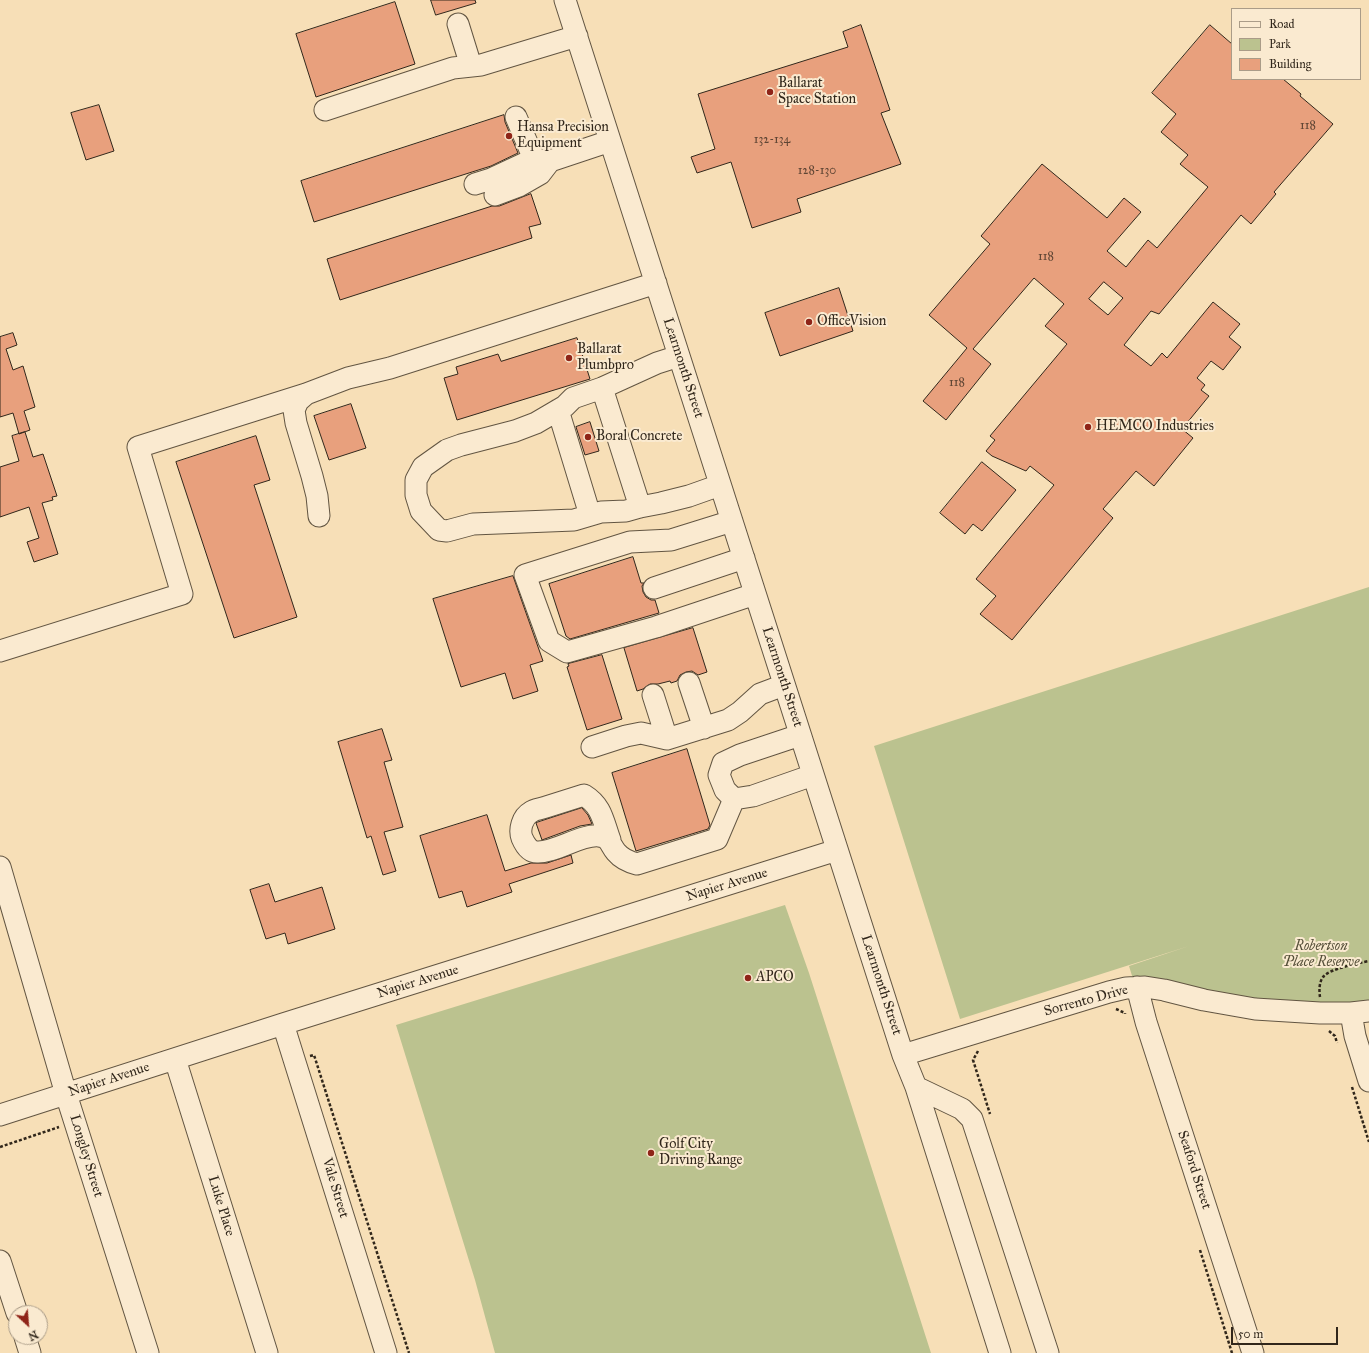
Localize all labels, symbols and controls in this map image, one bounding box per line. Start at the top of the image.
legend [1231,8,1361,80]
text: Road [1269,17,1295,31]
text: Park [1269,37,1291,51]
text: Building [1269,57,1311,71]
place label: Ballarat Space Station [778,76,856,108]
marker: Ballarat Space Station [765,87,775,97]
house number: 118 [1300,119,1316,133]
place label: Hansa Precision Equipment [517,120,609,152]
marker: Hansa Precision Equipment [504,131,514,141]
house number: 132-134 [754,133,790,147]
house number: 128-130 [798,164,836,178]
house number: 118 [1038,250,1054,264]
place label: OfficeVision [817,314,886,330]
street label: Learmonth Street [659,316,707,420]
marker: OfficeVision [804,317,814,327]
place label: Ballarat Plumbpro [577,342,634,374]
marker: Ballarat Plumbpro [564,353,574,363]
house number: 118 [949,376,965,390]
place label: HEMCO Industries [1096,419,1214,435]
marker: HEMCO Industries [1083,422,1093,432]
place label: Boral Concrete [596,429,682,445]
marker: Boral Concrete [583,432,593,442]
street label: Learmonth Street [758,625,806,729]
street label: Napier Avenue [684,865,770,905]
street label: Learmonth Street [857,933,905,1037]
park label: Robertson Place Reserve [1283,939,1359,972]
street label: Napier Avenue [375,962,461,1002]
place label: APCO [756,970,794,986]
marker: APCO [743,973,753,983]
street label: Sorrento Drive [1042,982,1130,1020]
street label: Napier Avenue [66,1059,152,1101]
street label: Longley Street [65,1113,107,1199]
street label: Seaford Street [1173,1129,1215,1211]
place label: Golf City Driving Range [659,1137,742,1170]
marker: Golf City Driving Range [646,1148,656,1158]
street label: Vale Street [318,1156,352,1220]
street label: Luke Place [204,1174,238,1238]
north arrow [8,1305,48,1345]
scale bar [1233,1319,1340,1345]
text: N [26,1327,40,1343]
text: 50 m [1238,1327,1263,1341]

